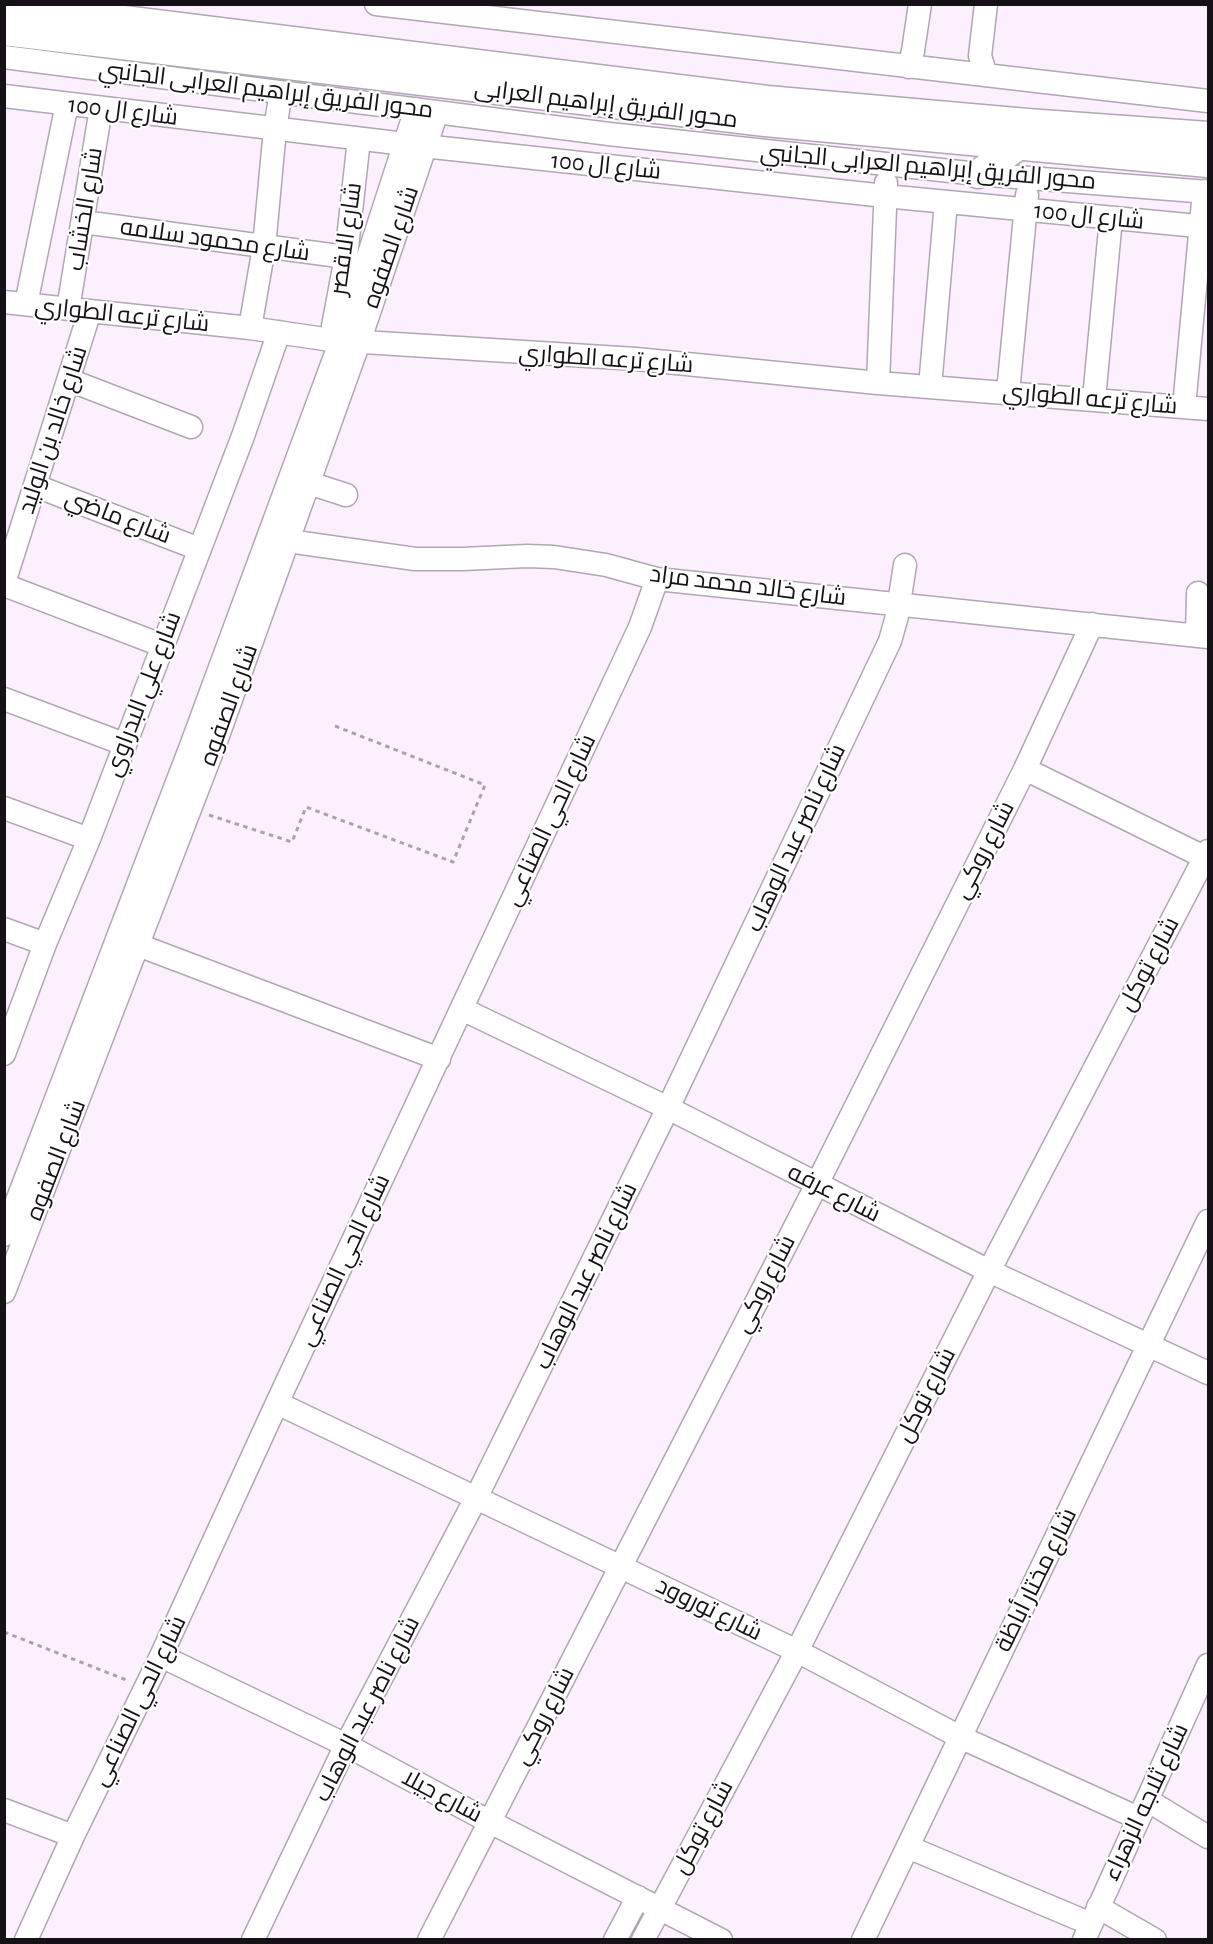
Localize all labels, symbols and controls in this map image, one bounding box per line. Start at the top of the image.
street label: محور الفريق إبراهيم العرابى الجانبي [97,55,435,125]
street label: محور الفريق إبراهيم العرابى [473,74,739,134]
street label: شارع ال 100 [66,90,180,132]
street label: محور الفريق إبراهيم العرابى الجانبي [759,138,1097,196]
street label: شارع الخشاب [61,145,109,273]
street label: شارع ال 100 [550,146,662,186]
street label: شارع الاقصر [324,181,368,297]
street label: شارع الصفوه [357,182,425,312]
street label: شارع ال 100 [1033,196,1145,236]
street label: شارع محمود سلامه [118,212,312,268]
street label: شارع ترعه الطواري [33,292,211,338]
street label: شارع ترعه الطواري [518,339,694,379]
street label: شارع خالد بن الوليد [12,342,94,518]
street label: شارع ترعه الطواري [1001,377,1179,421]
street label: شارع ماضي [61,484,175,550]
street label: شارع خالد محمد مراد [648,560,848,612]
street label: شارع علي البدراوي [98,608,188,780]
street label: شارع الصفوه [194,640,264,770]
street label: شارع الحي الصناعي [498,730,602,910]
street label: شارع ناصر عبد الوهاب [740,739,852,937]
street label: شارع روكي [947,796,1021,904]
street label: شارع توكل [1112,912,1186,1016]
street label: شارع الصفوه [20,1095,92,1225]
street label: شارع عرفه [783,1157,885,1229]
street label: شارع الحي الصناعي [292,1170,396,1350]
street label: شارع ناصر عبد الوهاب [528,1178,644,1374]
street label: شارع روكي [728,1230,802,1338]
street label: شارع توكل [890,1343,962,1447]
street label: شارع مختار أباظة [989,1503,1083,1657]
street label: شارع توروود [651,1571,767,1647]
street label: شارع الحي الصناعي [85,1611,193,1791]
street label: شارع ناصر عبد الوهاب [308,1612,426,1806]
street label: شارع روكي [507,1662,581,1770]
street label: شارع ثلاجه الزهراء [1097,1719,1195,1885]
street label: شارع جيلا [397,1763,487,1829]
street label: شارع توكل [666,1775,740,1879]

